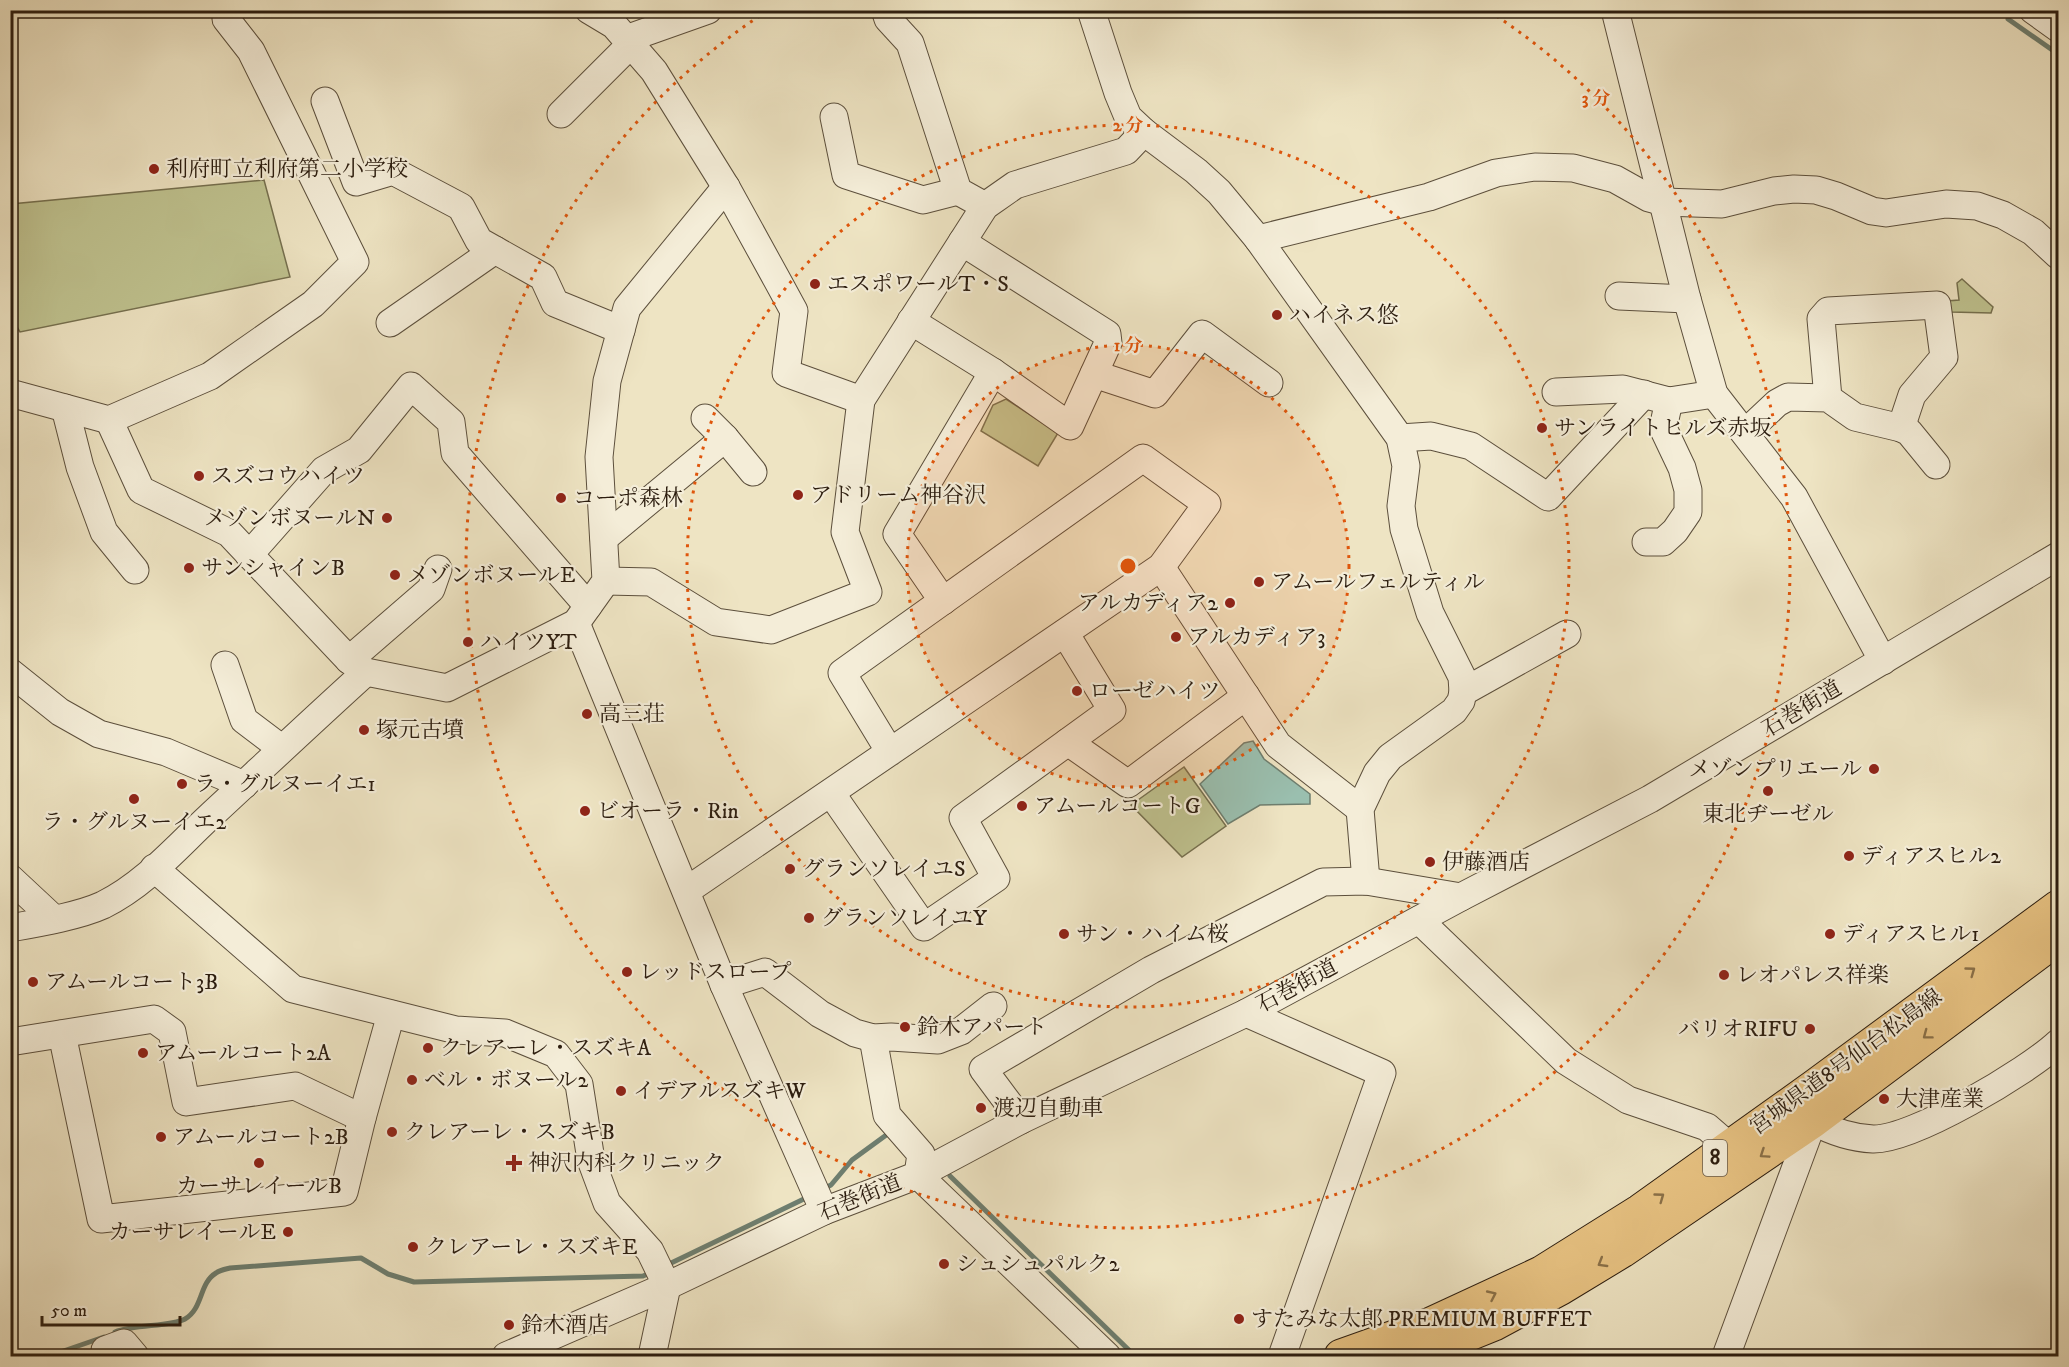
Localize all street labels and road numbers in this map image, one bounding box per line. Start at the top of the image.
street label: 石巻街道 [1757,675,1847,743]
street label: 石巻街道 [1252,953,1342,1019]
street label: 宮城県道8号仙台松島線 [1745,983,1947,1141]
road number: 8 [1703,1140,1727,1176]
street label: 石巻街道 [814,1169,906,1227]

